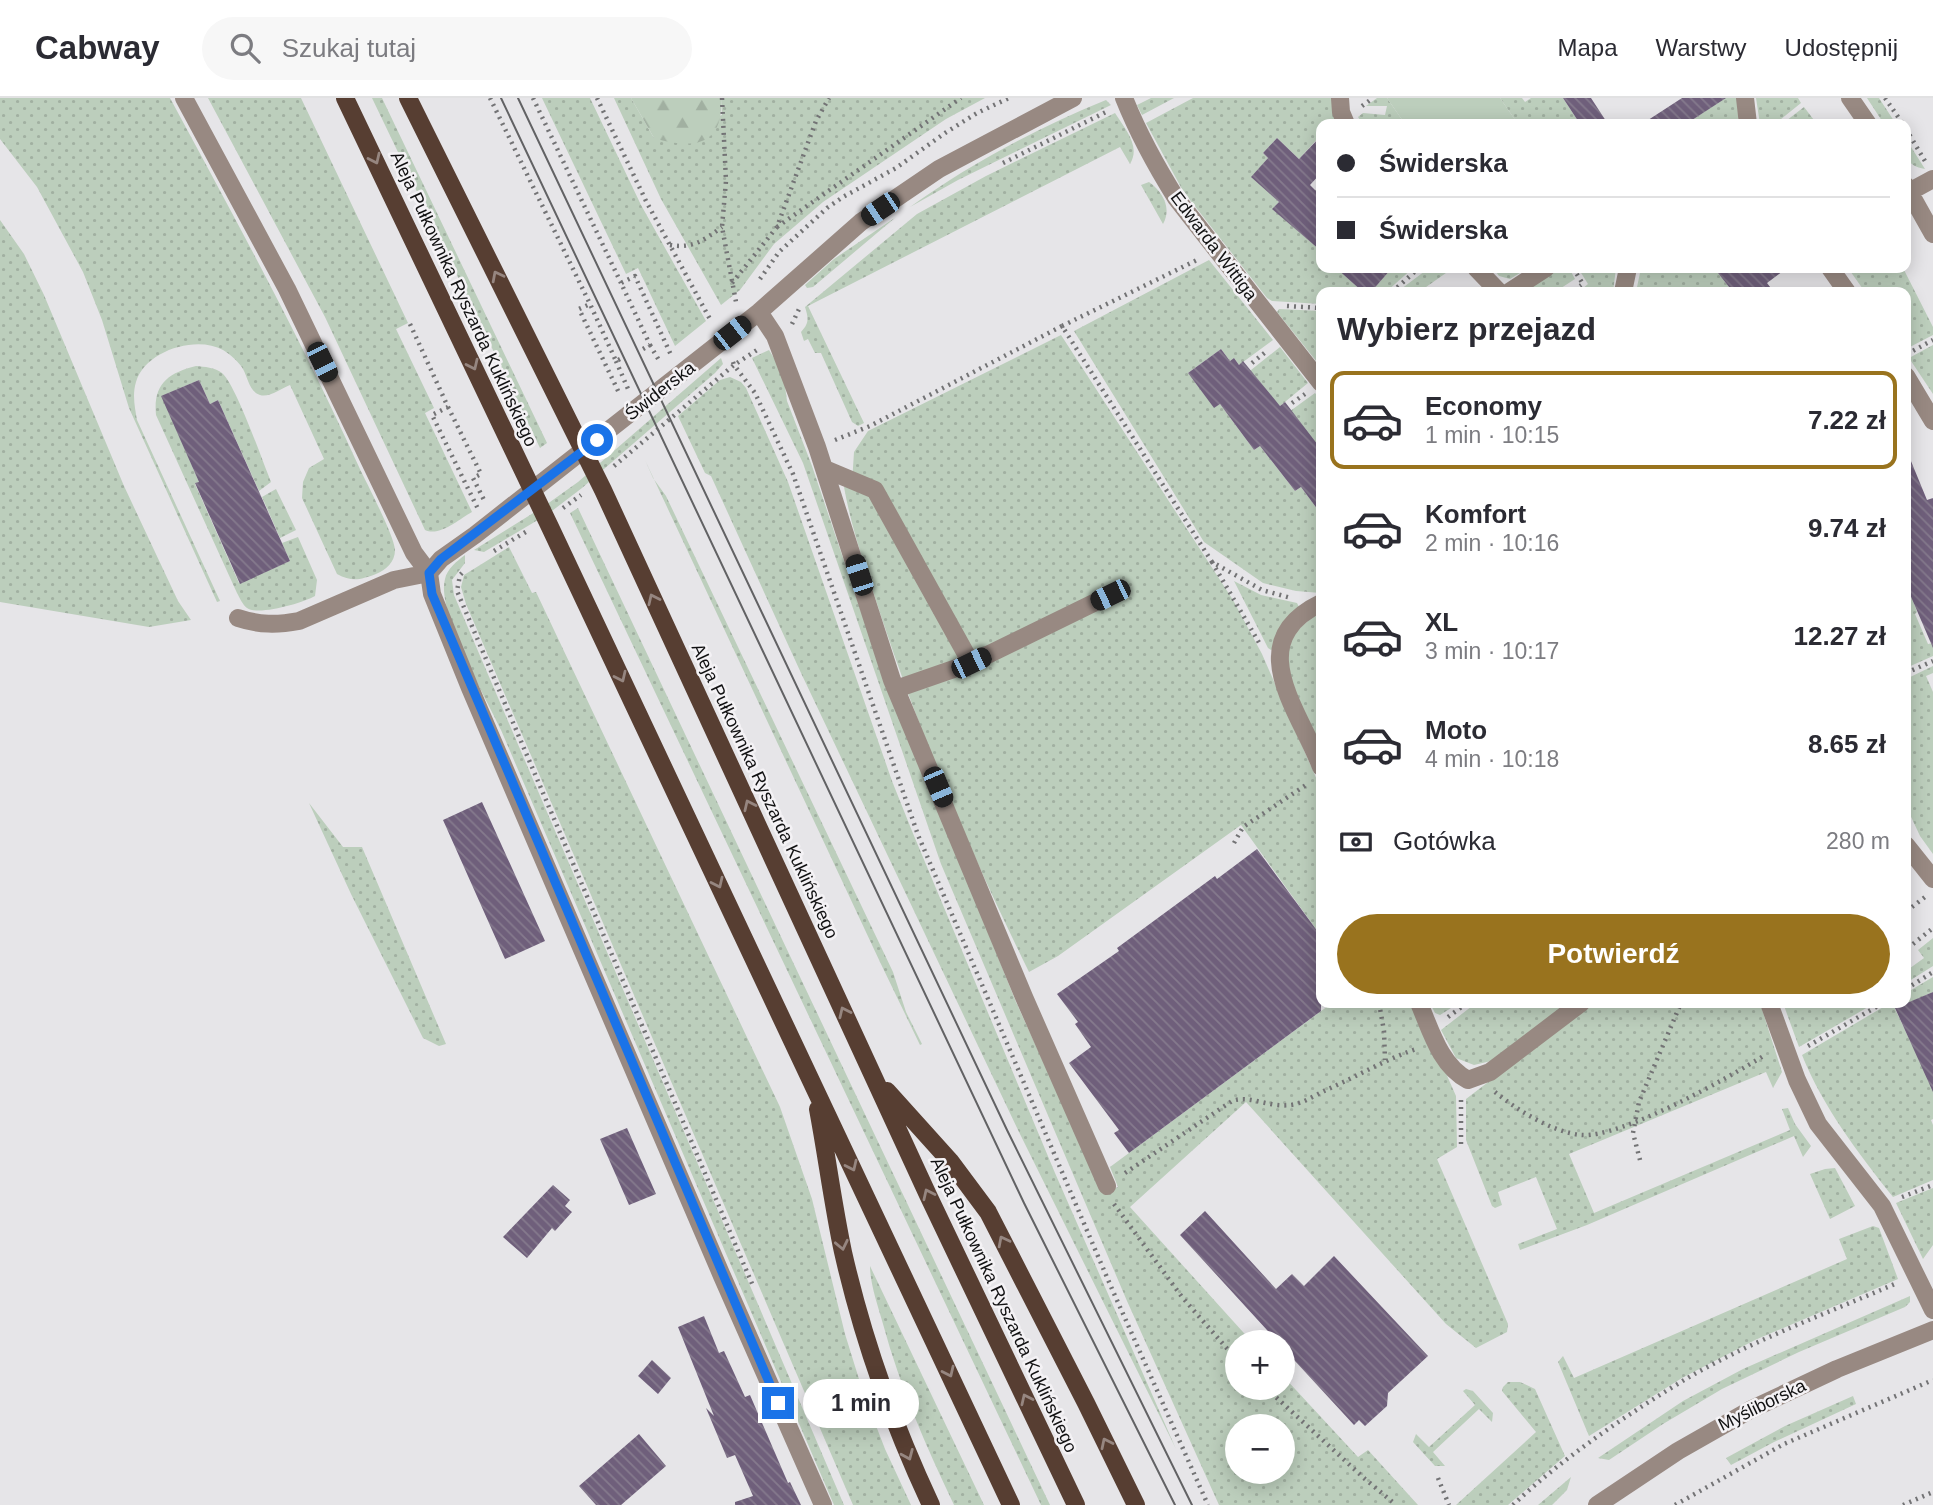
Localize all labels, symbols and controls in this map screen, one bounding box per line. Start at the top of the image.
search box [202,17,692,80]
text: Cabway [35,29,160,66]
icon: search [226,29,264,67]
text: Szukaj tutaj [282,33,416,63]
text: Mapa [1557,34,1617,61]
text: Warstwy [1655,34,1747,61]
text: Udostępnij [1785,34,1898,61]
street label: Aleja Pułkownika Ryszarda Kuklińskiego [387,148,541,450]
text: Świderska [1379,148,1508,178]
one-way arrow [367,152,381,164]
street label: Edwarda Wittiga [1167,188,1262,305]
car [857,189,904,229]
text: Świderska [1379,215,1508,245]
one-way arrow [492,271,506,283]
text: Wybierz przejazd [1337,311,1596,347]
car [709,312,756,354]
car [304,339,341,385]
street label: Świderska [621,356,700,424]
one-way arrow [464,358,478,370]
icon: car [1341,389,1404,452]
text: Economy [1425,391,1542,421]
text: 7.22 zł [1808,405,1886,435]
text: 1 min · 10:15 [1425,422,1559,448]
route start [581,424,613,456]
icon: car [1341,497,1404,560]
text: Komfort [1425,499,1526,529]
text: 9.74 zł [1808,513,1886,543]
text: 2 min · 10:16 [1425,530,1559,556]
car [843,552,876,598]
car [1087,576,1134,614]
one-way arrow [648,594,662,606]
icon: car [1341,605,1404,668]
text: XL [1425,607,1458,637]
text: 12.27 zł [1793,621,1886,651]
text: 3 min · 10:17 [1425,638,1559,664]
street label: Aleja Pułkownika Ryszarda Kuklińskiego [688,640,842,942]
car [948,644,995,682]
one-way arrow [613,670,627,682]
icon: car [1341,713,1404,776]
text: Moto [1425,715,1487,745]
text: 8.65 zł [1808,729,1886,759]
text: 4 min · 10:18 [1425,746,1559,772]
car [921,764,956,810]
one-way arrow [743,800,757,812]
icon: cash [1337,823,1375,861]
text: Gotówka [1393,826,1496,856]
text: 280 m [1826,828,1890,854]
one-way arrow [710,876,724,888]
button: Potwierdź [1337,914,1890,994]
one-way arrow [838,1007,852,1019]
street label: Aleja Pułkownika Ryszarda Kuklińskiego [927,1154,1081,1456]
one-way arrow [844,1159,858,1171]
one-way arrow [922,1189,936,1201]
one-way arrow [997,1236,1011,1248]
one-way arrow [834,1239,849,1251]
map controls [1225,1330,1295,1484]
button: + [1225,1330,1295,1400]
one-way arrow [940,1365,954,1377]
street label: Myśliborska [1715,1375,1810,1435]
callout: 1 min [802,1378,918,1428]
route end [762,1387,794,1419]
text: 1 min [831,1390,891,1416]
one-way arrow [1020,1394,1034,1406]
button: − [1225,1414,1295,1484]
one-way arrow [1100,1438,1114,1451]
one-way arrow [900,1448,914,1460]

